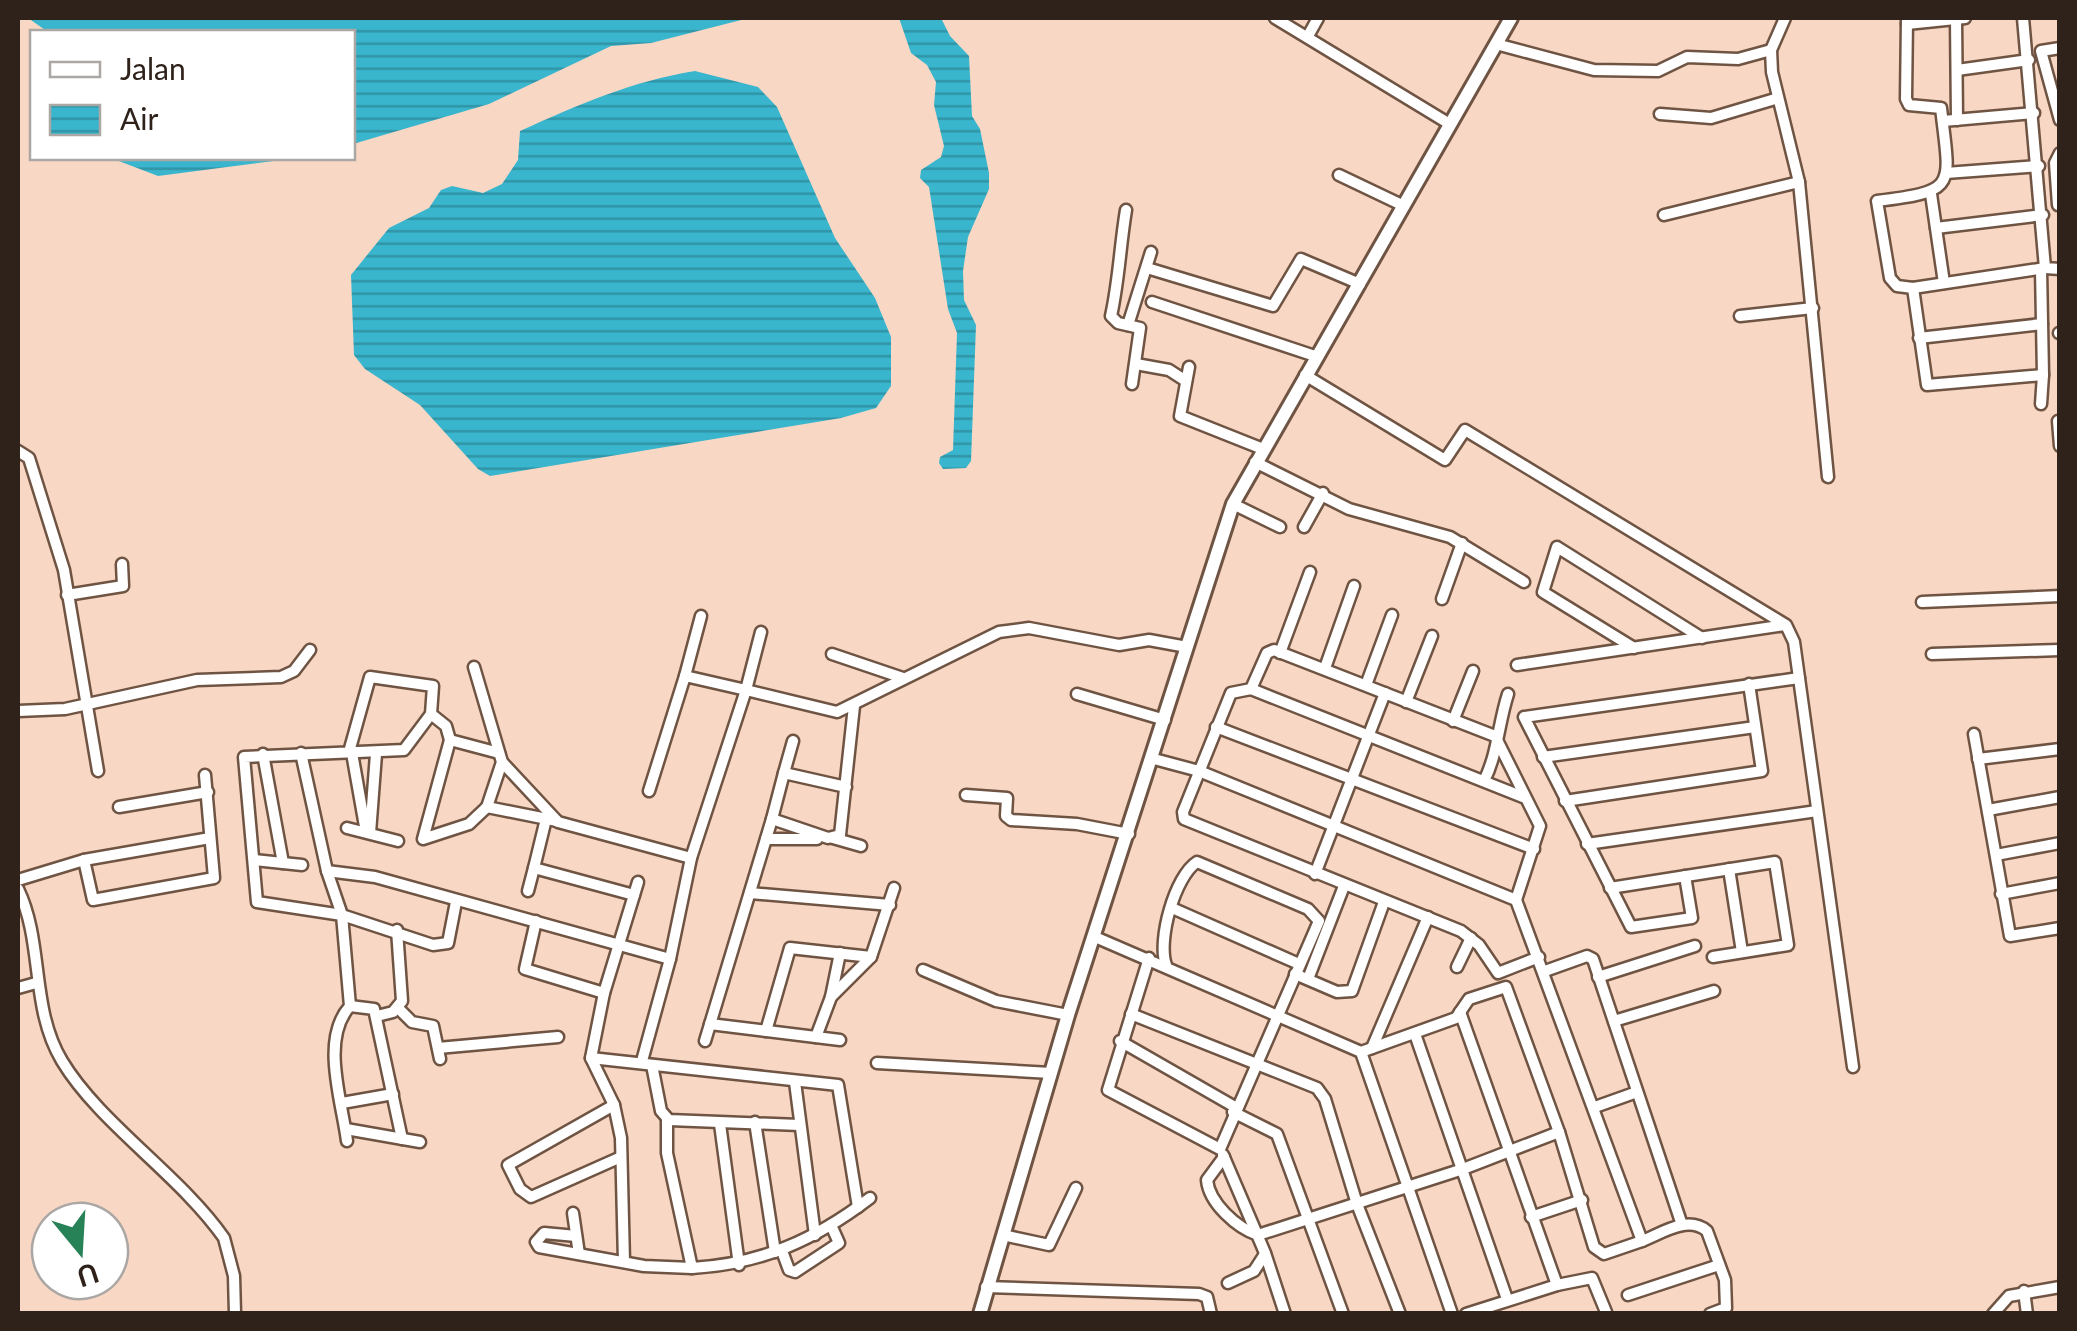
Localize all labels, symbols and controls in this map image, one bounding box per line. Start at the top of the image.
legend [30,30,355,160]
text: Jalan [120,50,186,86]
text: Air [120,100,158,136]
north arrow [30,1201,130,1301]
text: U [73,1256,103,1295]

